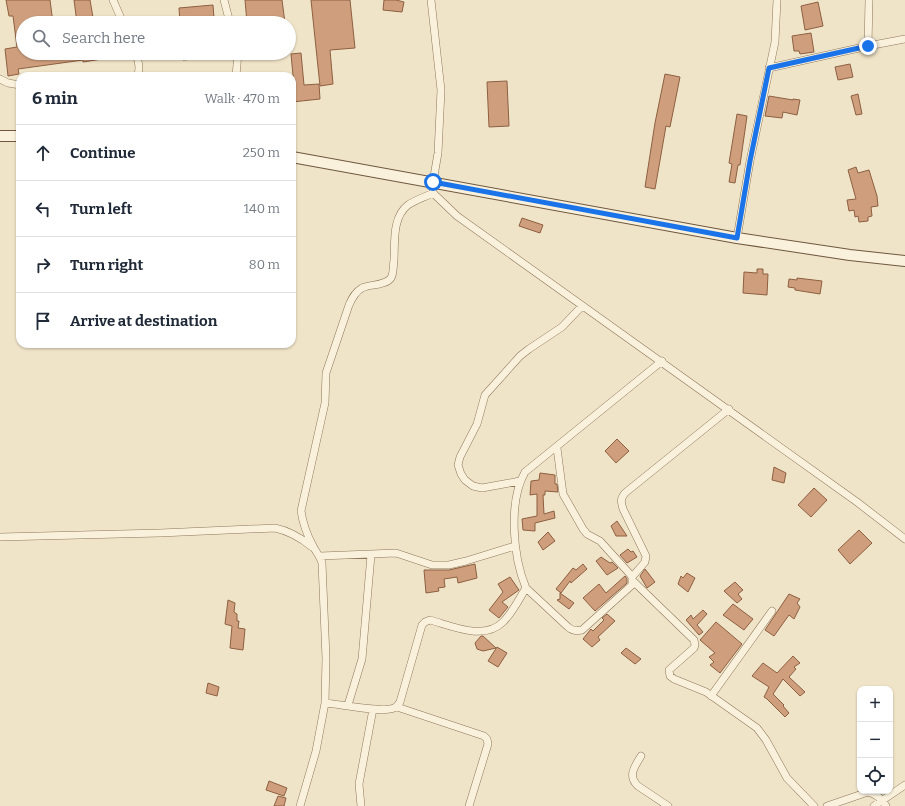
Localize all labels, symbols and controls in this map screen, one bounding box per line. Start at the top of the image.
search box [16,16,296,60]
icon: search [30,27,52,49]
text: Search here [62,29,145,47]
route end [859,37,877,55]
text: 6 min [32,88,78,109]
text: Walk · 470 m [205,91,280,106]
icon: ahead [32,142,54,164]
text: Continue [70,144,136,162]
text: 250 m [243,145,280,160]
route start [424,173,442,191]
icon: left [32,198,54,220]
text: Turn left [70,200,132,218]
text: 140 m [244,201,280,216]
icon: right [32,254,54,276]
text: Turn right [70,256,143,274]
text: 80 m [249,257,280,272]
icon: arrive [32,310,54,332]
text: Arrive at destination [70,312,217,330]
map controls [857,686,893,794]
button: + [857,686,893,722]
button: − [857,722,893,758]
button: locate [857,758,893,794]

